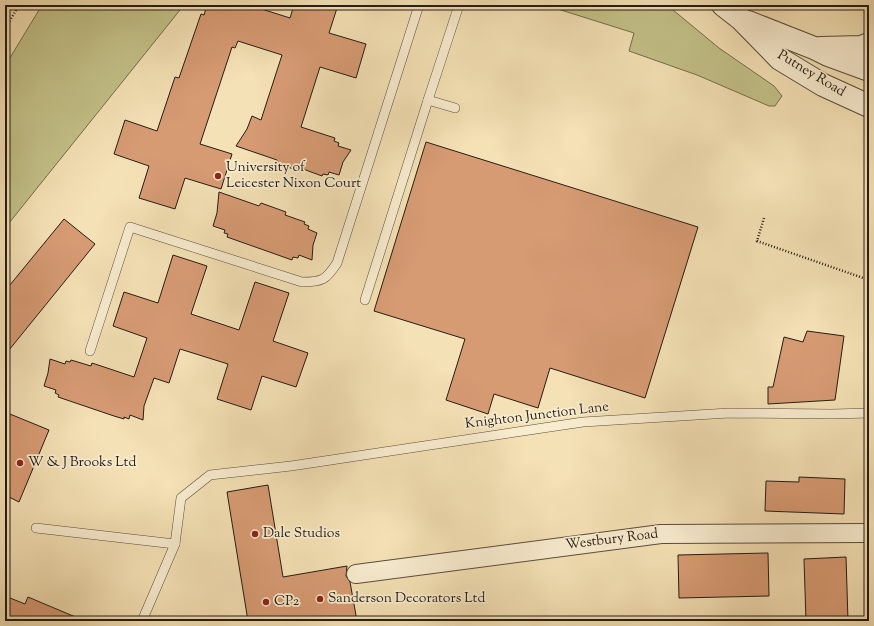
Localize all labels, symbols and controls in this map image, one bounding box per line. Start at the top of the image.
street label: Putney Road [773,46,849,102]
place label: University of Leicester Nixon Court [226,158,361,194]
marker: University of Leicester Nixon Court [213,171,223,181]
street label: Knighton Junction Lane [464,397,610,435]
place label: W & J Brooks Ltd [28,453,136,473]
marker: W & J Brooks Ltd [15,458,25,468]
place label: Dale Studios [263,524,340,544]
street label: Westbury Road [564,524,660,556]
marker: Dale Studios [250,529,260,539]
place label: Sanderson Decorators Ltd [328,589,485,609]
place label: CP2 [274,592,300,612]
marker: Sanderson Decorators Ltd [315,594,325,604]
marker: CP2 [261,597,271,607]

